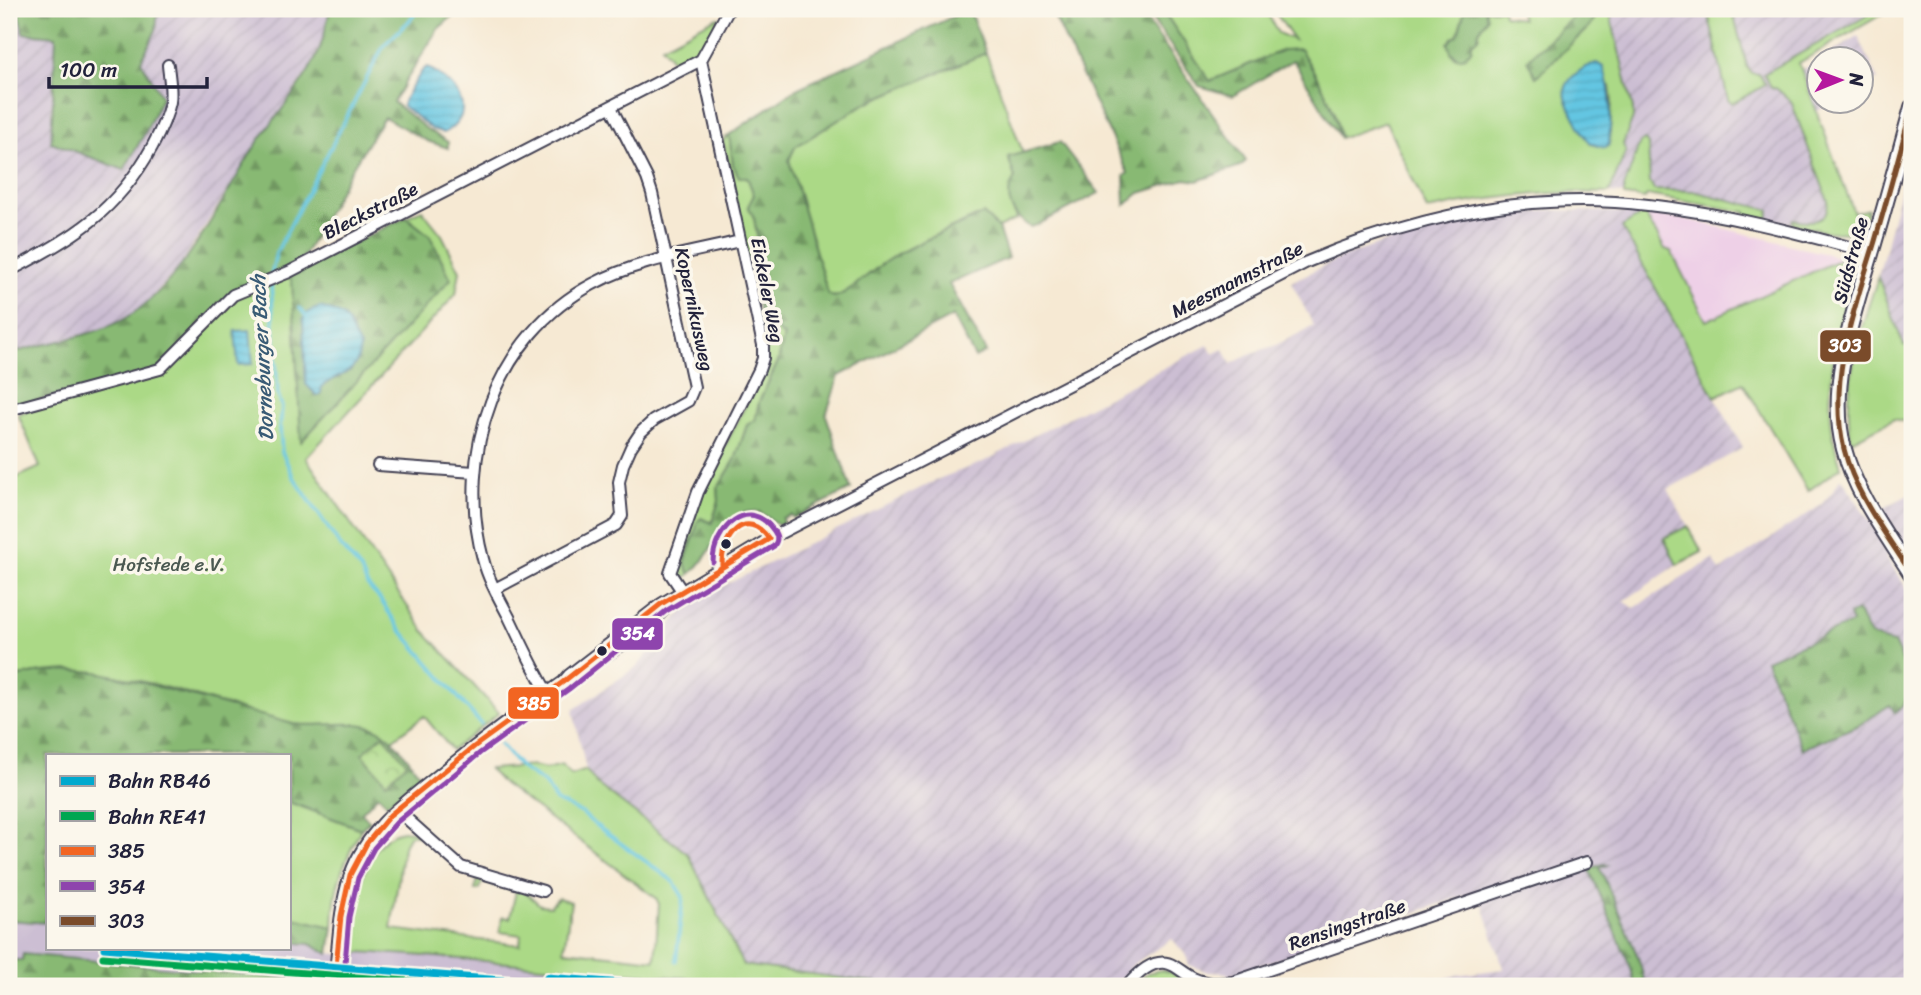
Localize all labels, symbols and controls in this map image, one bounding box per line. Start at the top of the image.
scale bar [49,46,206,90]
north arrow [1806,46,1876,116]
text: 100 m [60,51,117,89]
text: N [1840,72,1873,87]
street label: Bleckstraße [317,172,424,249]
street label: Südstraße [1823,213,1878,307]
street label: Meesmannstraße [1165,232,1310,327]
street label: Eickeler Weg [741,235,794,346]
street label: Kopernikusweg [665,244,724,374]
water label: Dorneburger Bach [239,272,285,442]
line badge: 303 [1819,329,1872,363]
text: 303 [1828,329,1862,362]
unlabelled marker [719,537,733,551]
park label: Hofstede e.V. [113,548,225,581]
line badge: 354 [611,617,664,651]
text: 354 [620,617,655,650]
unlabelled marker [595,644,609,658]
line badge: 385 [507,686,560,720]
text: 385 [516,687,551,720]
legend [46,754,290,950]
text: Bahn RB46 [108,762,211,800]
text: Bahn RE41 [108,798,206,836]
text: 385 [108,832,145,870]
text: 354 [108,868,146,906]
street label: Rensingstraße [1284,889,1410,960]
text: 303 [108,902,145,940]

